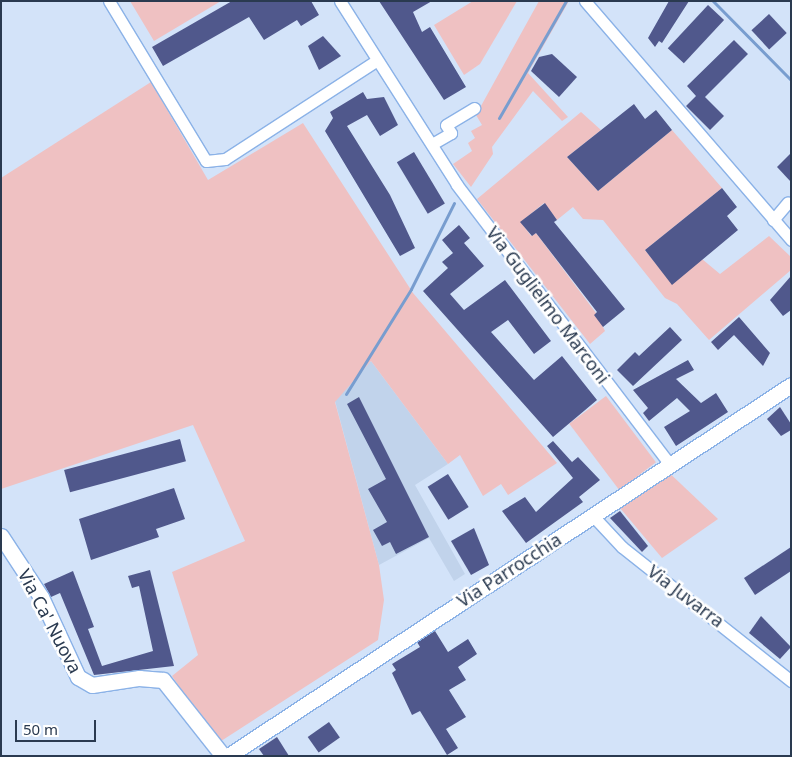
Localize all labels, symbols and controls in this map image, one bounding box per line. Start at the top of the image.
street label: Via Guglielmo Marconi [482,222,614,388]
street label: Via Parrocchia [453,528,565,612]
street label: Via Juvarra [644,560,728,632]
street label: Via Ca' Nuova [14,565,86,677]
scale bar [18,710,99,742]
text: 50 m [23,719,58,739]

